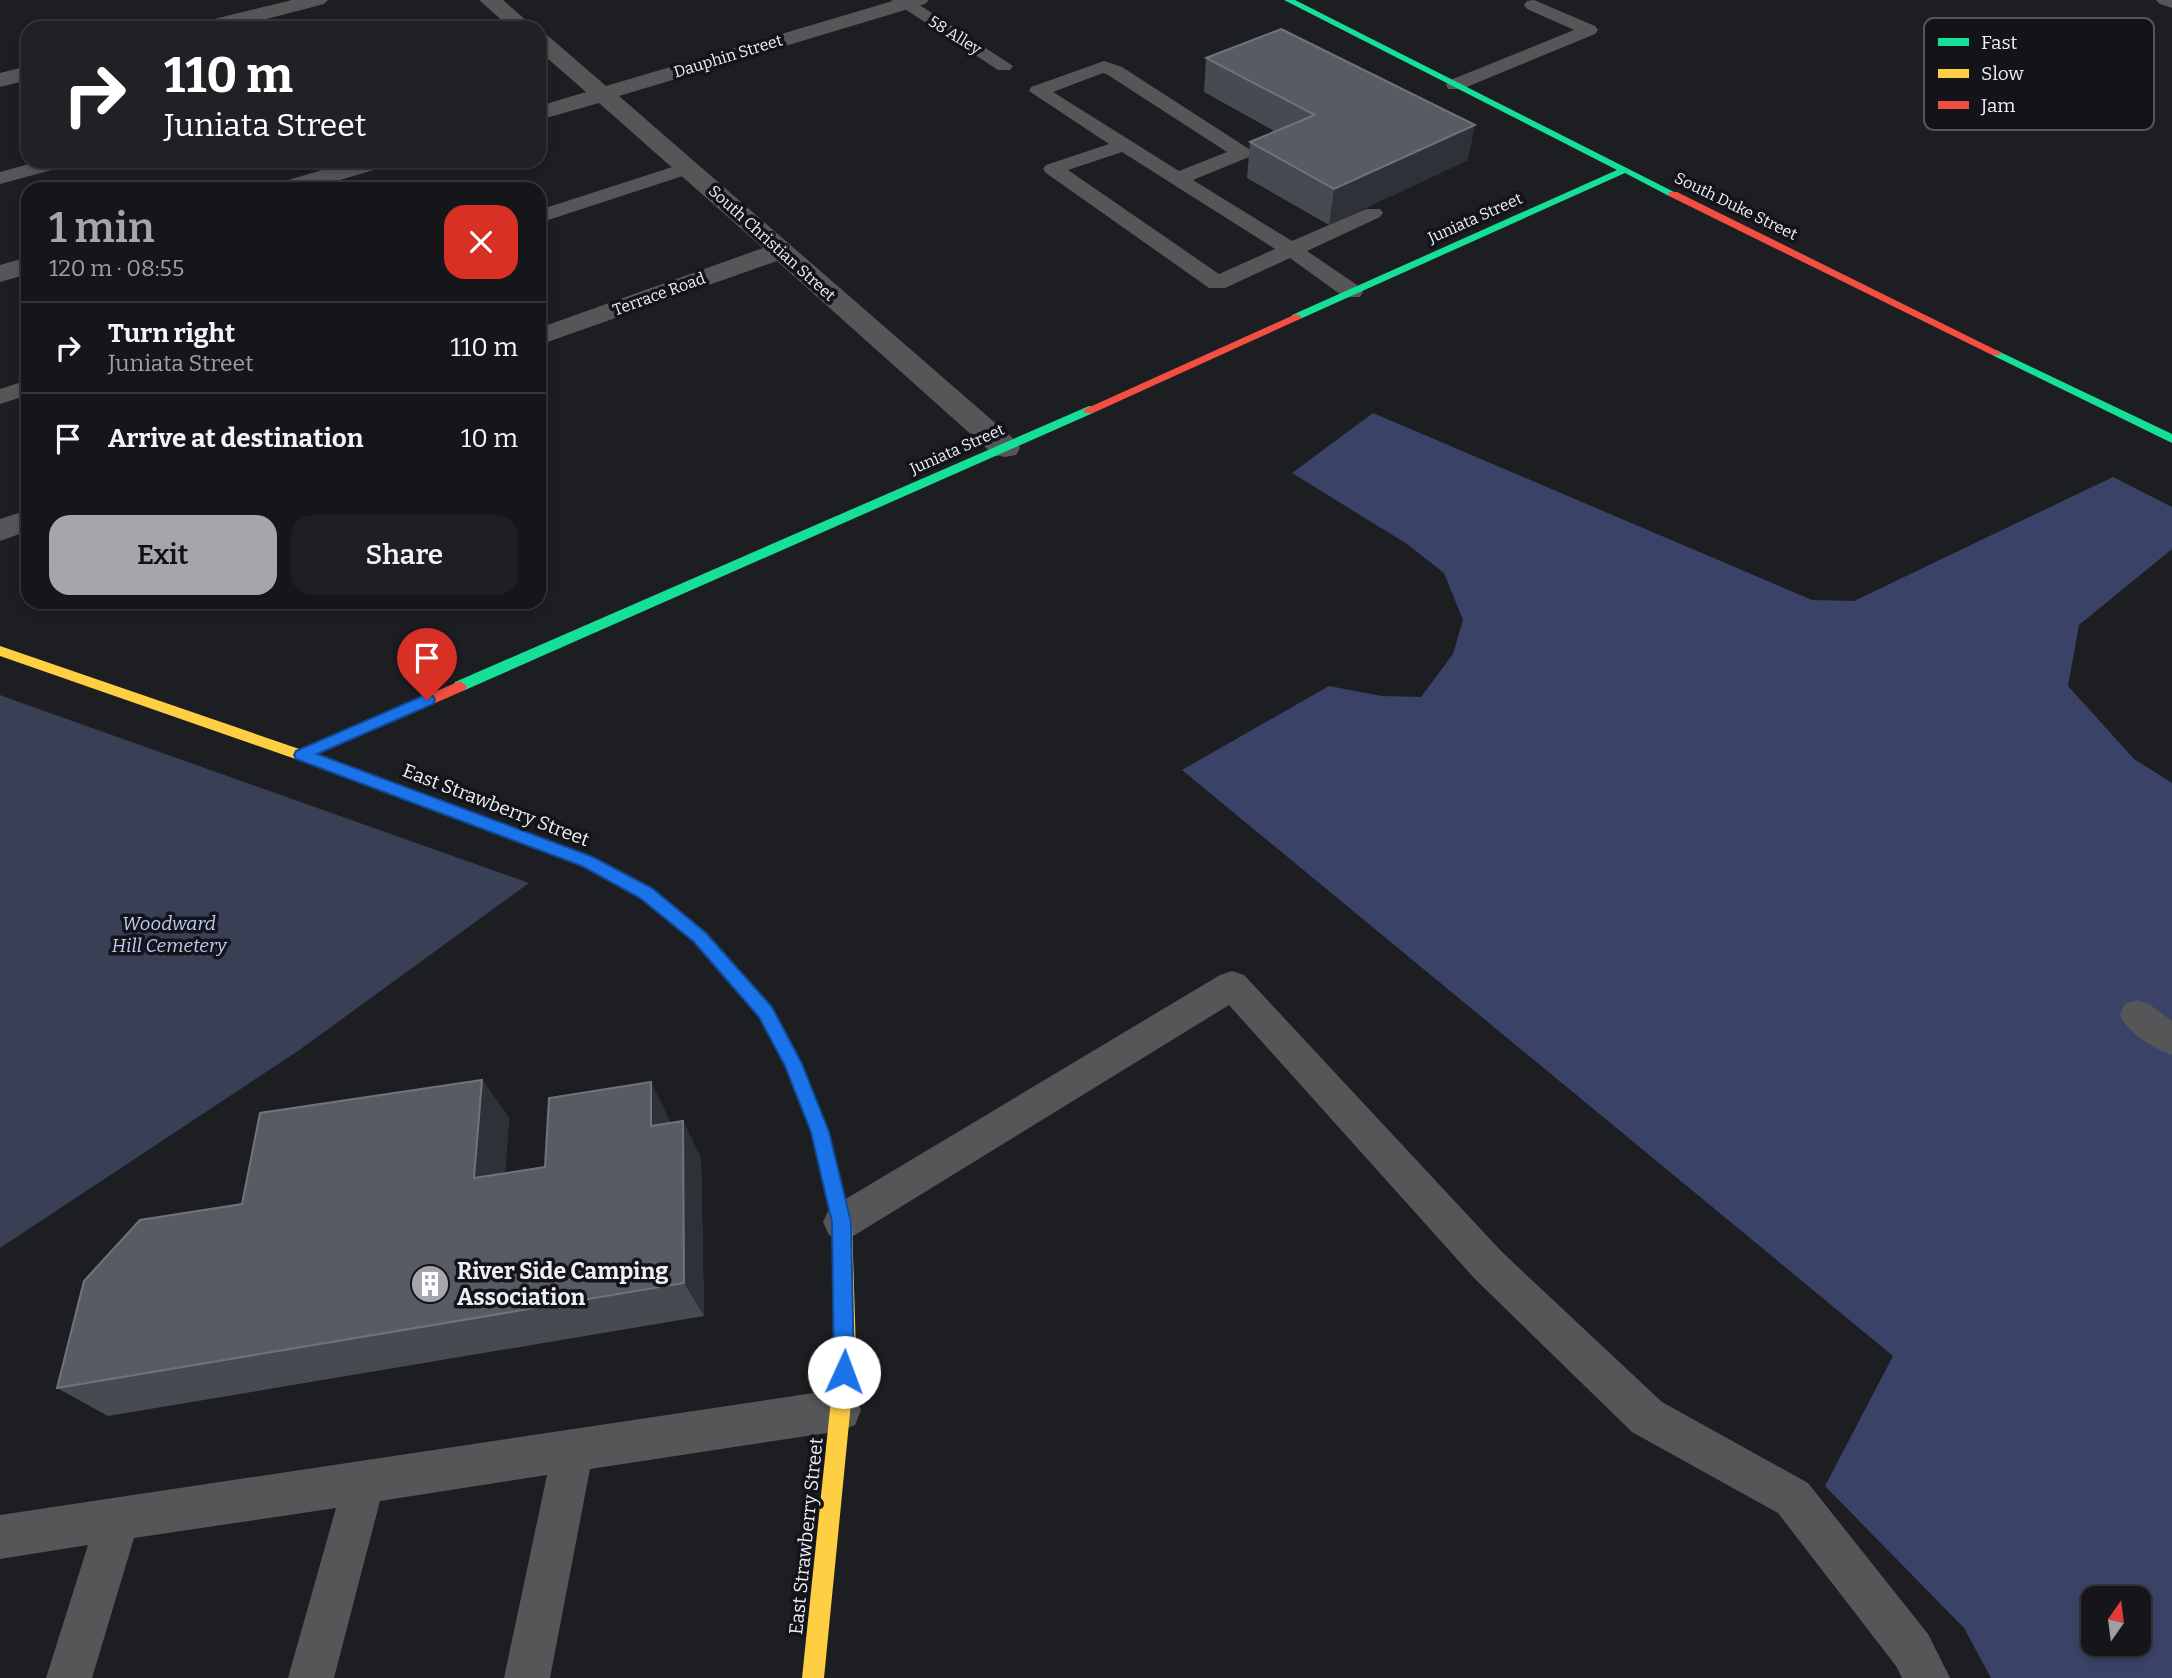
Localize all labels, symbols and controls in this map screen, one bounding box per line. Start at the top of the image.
street label: 58 Alley [925,11,985,59]
legend [1924,18,2154,130]
street label: Dauphin Street [671,30,785,82]
text: Fast [1981,31,2018,54]
text: 110 m [164,46,293,105]
icon: right [49,49,140,140]
text: Slow [1981,62,2024,85]
text: Jam [1980,94,2015,117]
text: Juniata Street [164,106,366,144]
street label: South Duke Street [1672,168,1801,244]
street label: South Christian Street [705,181,839,305]
street label: Juniata Street [1424,189,1525,248]
text: 1 min [49,203,155,253]
button: close [444,205,518,279]
text: 120 m · 08:55 [49,254,184,282]
street label: Terrace Road [610,268,708,320]
text: Turn right [108,318,235,349]
icon: right [49,329,87,367]
text: 110 m [450,332,518,363]
text: Juniata Street [108,349,253,377]
icon: arrive [49,420,87,458]
street label: Juniata Street [906,420,1007,479]
text: Arrive at destination [108,423,363,454]
text: 10 m [461,423,518,454]
button: Exit [49,515,277,595]
button: Share [291,515,518,595]
pin [397,628,457,700]
icon: arrive [408,639,446,677]
street label: East Strawberry Street [399,759,593,851]
park label: Woodward Hill Cemetery [111,912,228,957]
place label: River Side Camping Association [457,1257,668,1311]
building icon: River Side Camping Association [409,1263,451,1305]
position arrow [807,1335,881,1409]
street label: East Strawberry Street [784,1436,828,1636]
north arrow [2081,1586,2151,1656]
map controls [2081,1586,2151,1656]

